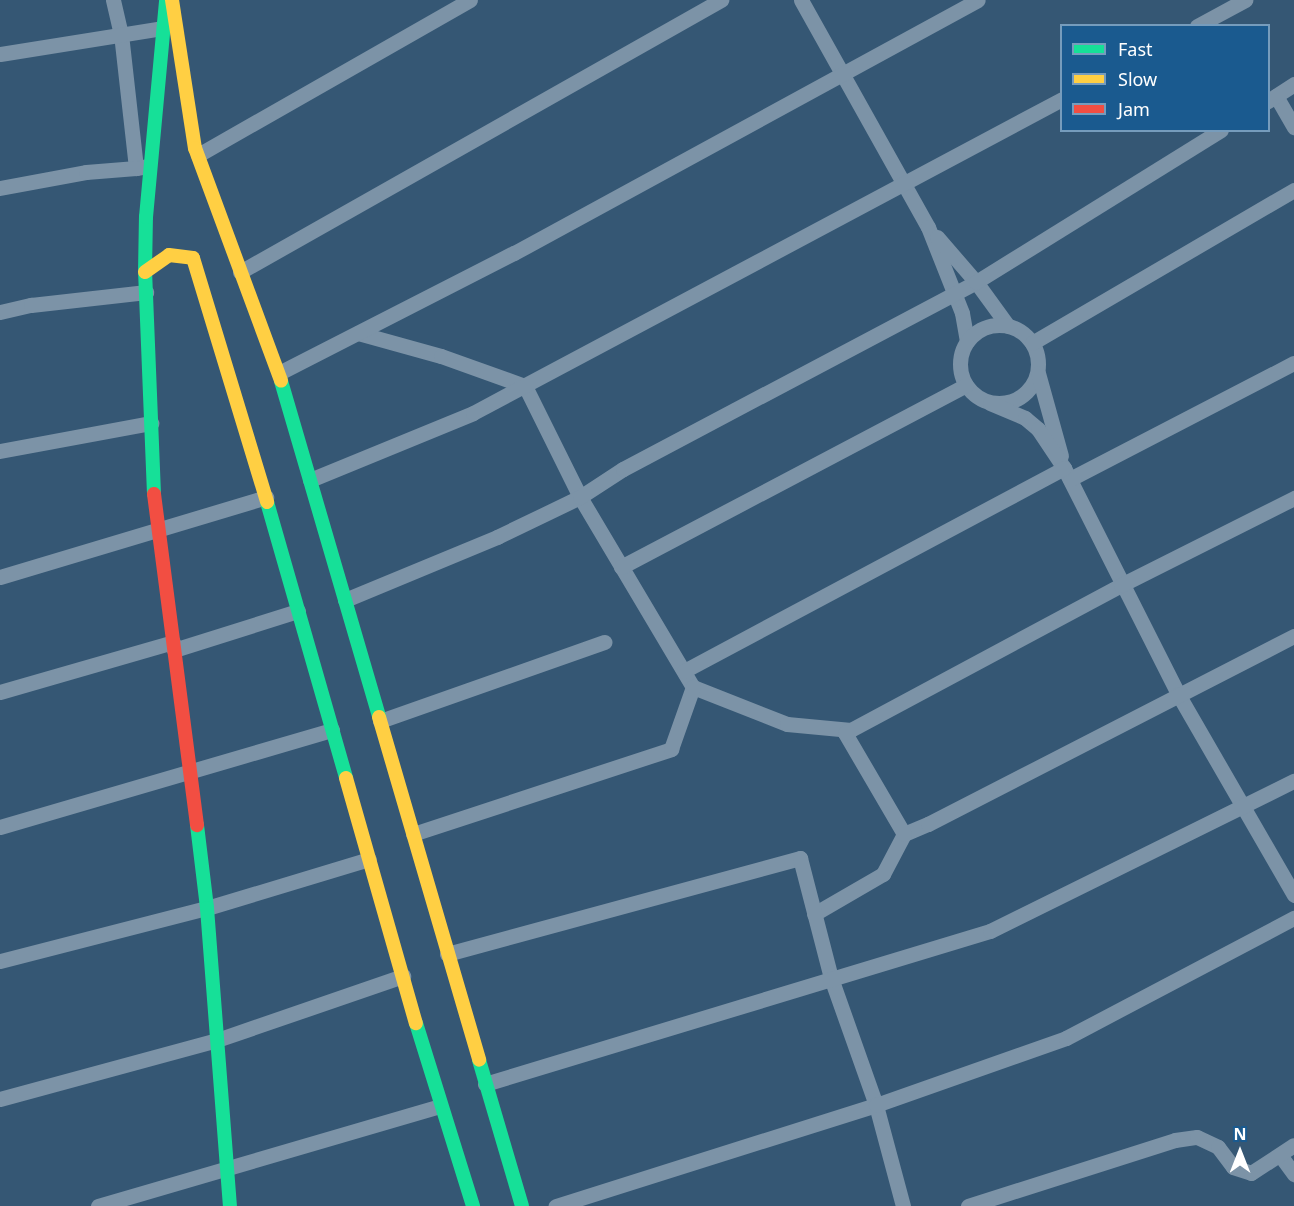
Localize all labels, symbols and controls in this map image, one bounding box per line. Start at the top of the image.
legend [1060,24,1270,132]
text: Fast [1118,37,1153,61]
text: Slow [1118,67,1157,91]
text: Jam [1118,97,1150,121]
north arrow [1210,1122,1270,1182]
text: N [1233,1123,1247,1145]

